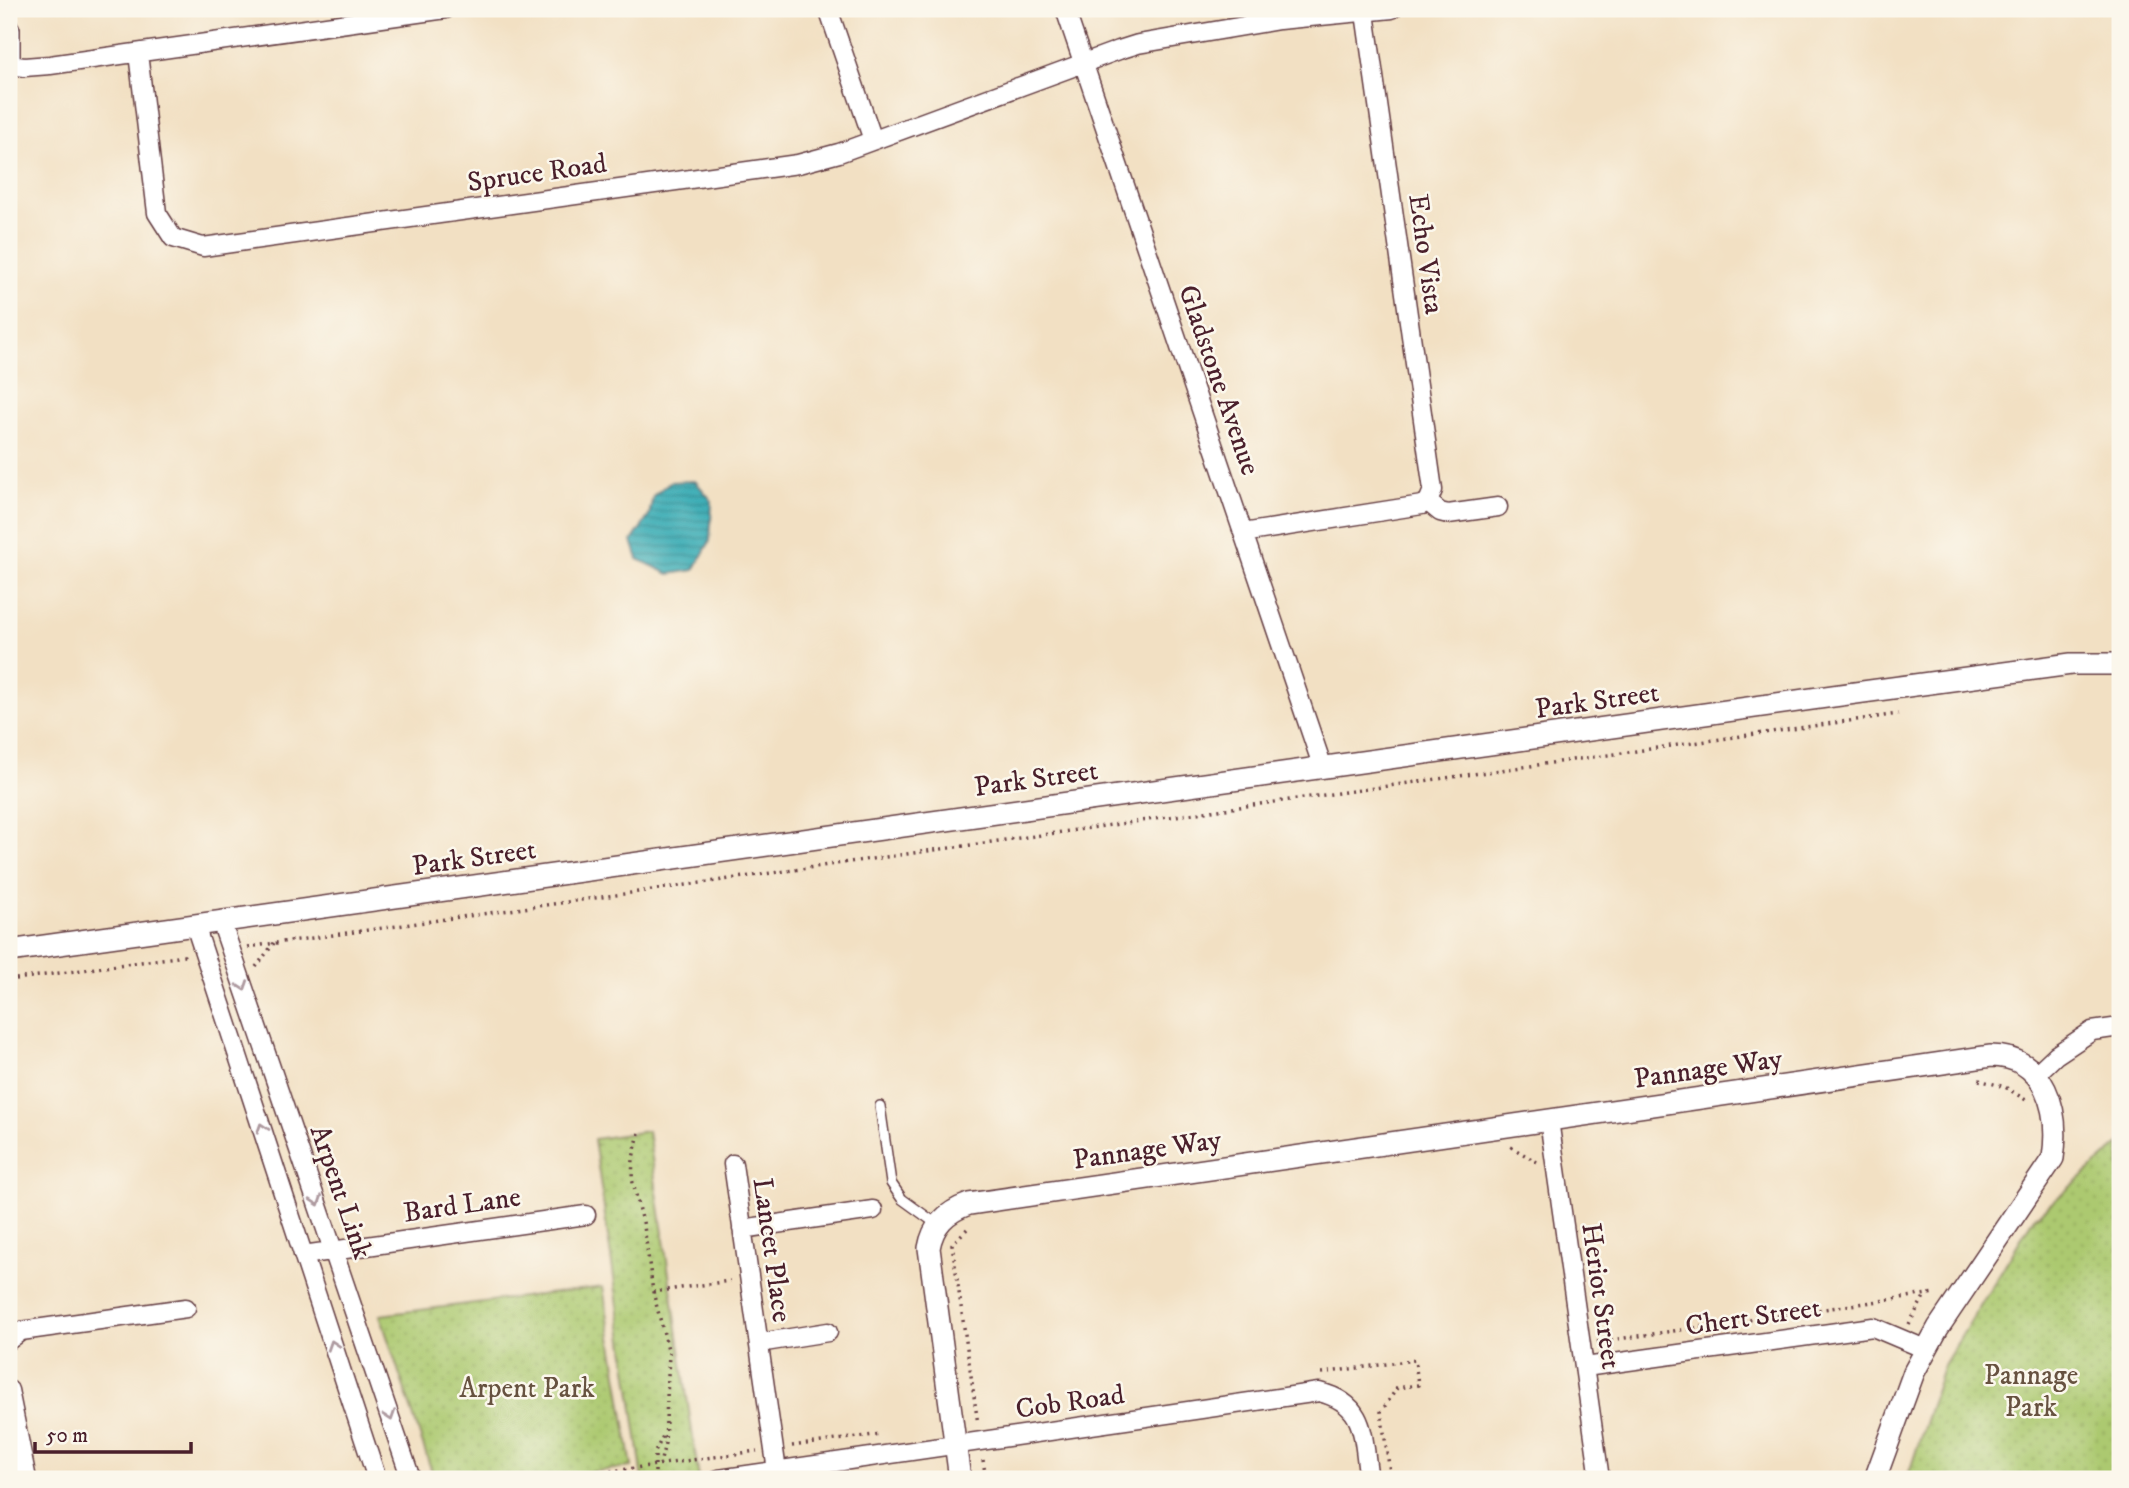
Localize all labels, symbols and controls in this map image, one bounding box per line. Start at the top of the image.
street label: Spruce Road [465,146,609,200]
street label: Echo Vista [1400,192,1452,316]
street label: Gladstone Avenue [1170,280,1268,480]
street label: Park Street [1533,675,1661,727]
street label: Park Street [972,753,1100,805]
street label: Park Street [410,832,538,884]
one-way arrow [235,979,250,991]
street label: Pannage Way [1632,1041,1785,1097]
street label: Arpent Link [302,1120,380,1264]
street label: Pannage Way [1071,1122,1224,1178]
one-way arrow [256,1123,270,1135]
street label: Lancet Place [745,1176,799,1324]
street label: Bard Lane [401,1179,523,1231]
one-way arrow [309,1194,323,1207]
street label: Heriot Street [1573,1221,1629,1371]
street label: Chert Street [1683,1290,1823,1344]
one-way arrow [327,1339,341,1351]
park label: Pannage Park [1984,1358,2078,1425]
park label: Arpent Park [459,1371,595,1406]
street label: Cob Road [1013,1377,1127,1427]
one-way arrow [382,1410,396,1422]
scale bar [35,1411,191,1455]
text: 50 m [46,1423,88,1449]

